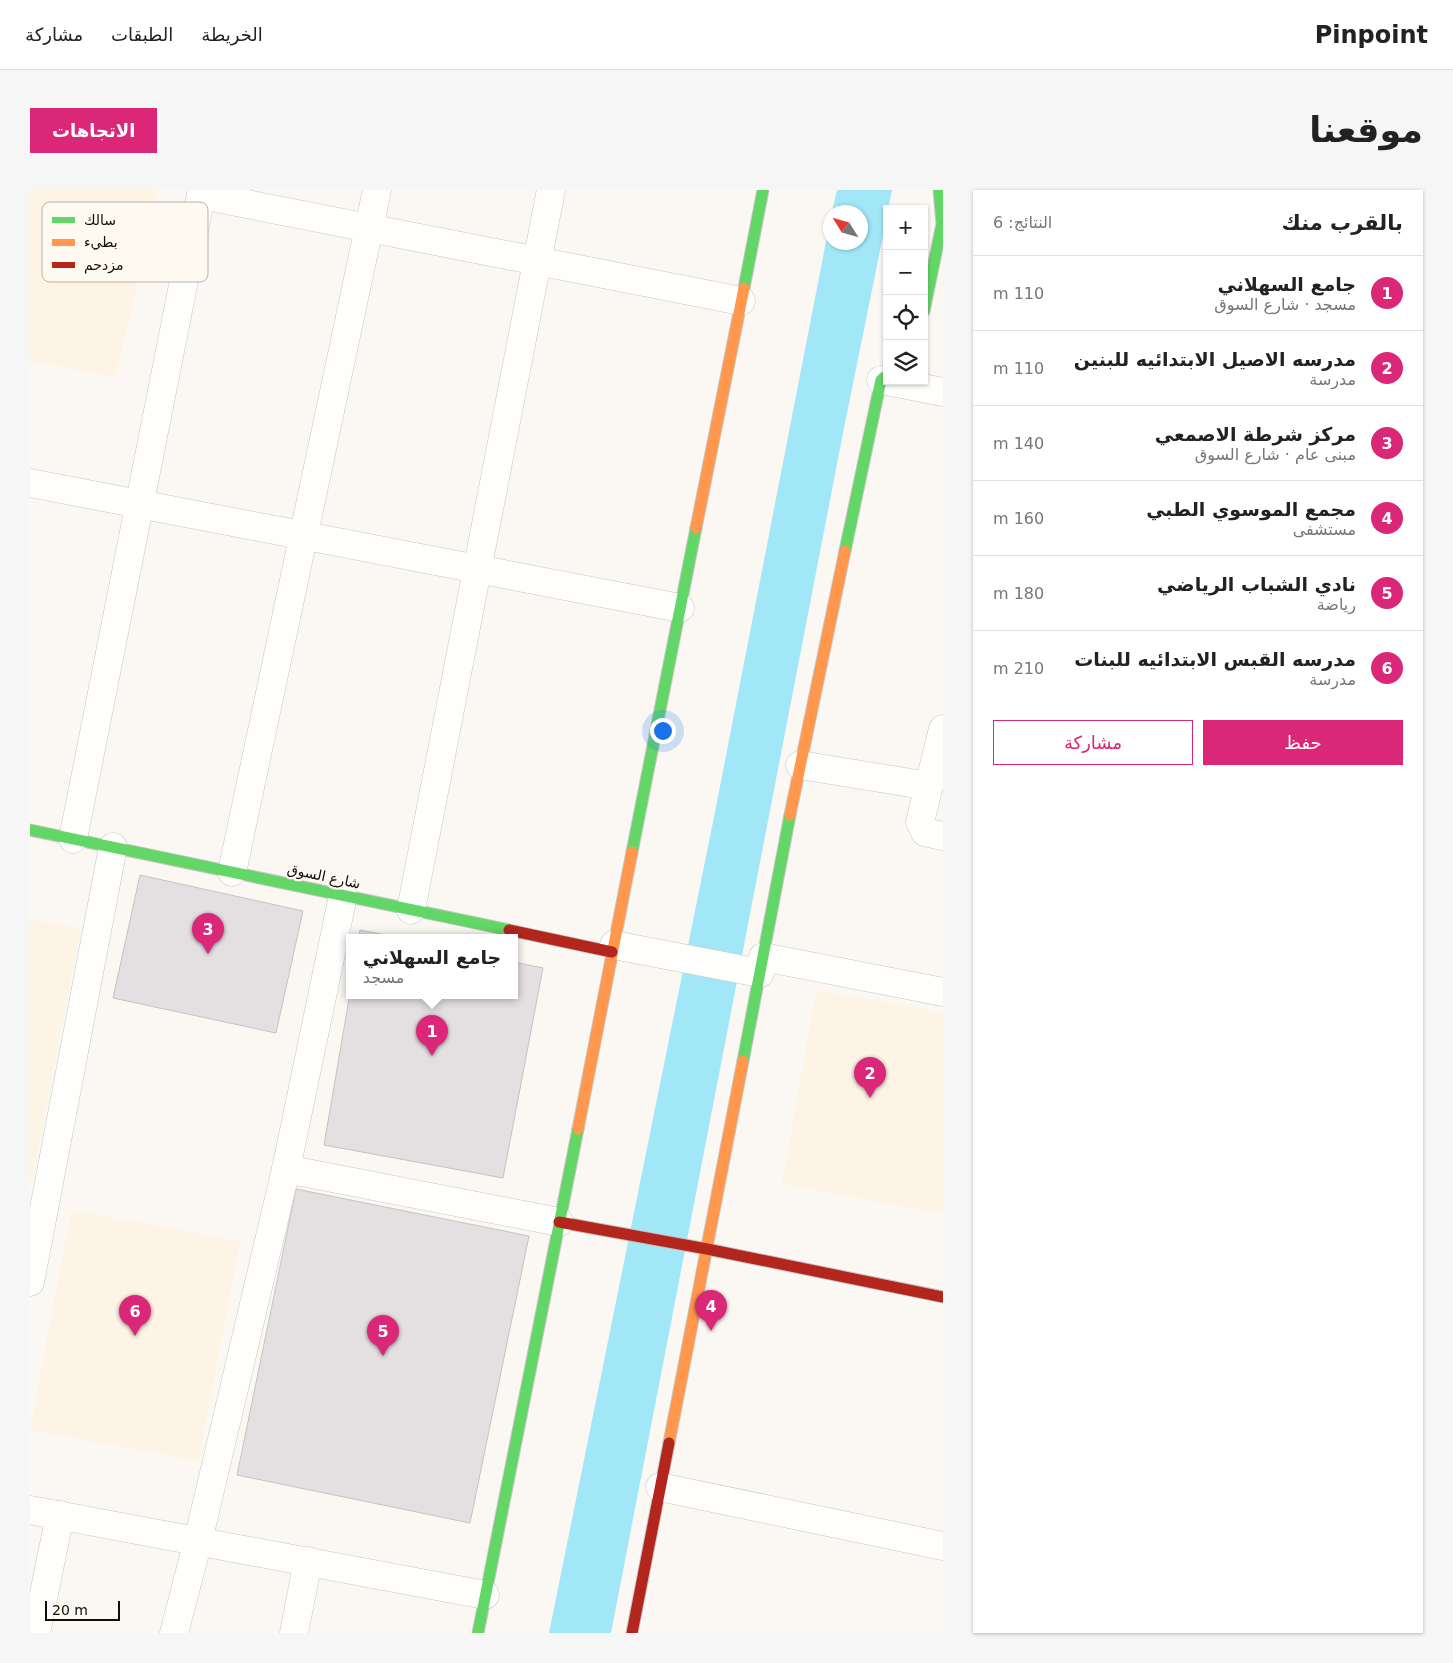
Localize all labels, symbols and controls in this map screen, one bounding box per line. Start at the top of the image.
text: Pinpoint [1315,21,1428,49]
text: مشاركة [25,24,83,45]
text: الطبقات [111,24,173,45]
text: الخريطة [201,24,263,45]
button: الاتجاهات [30,108,157,153]
text: موقعنا [1309,110,1423,150]
legend [42,202,208,282]
north arrow [823,205,868,250]
map controls [883,205,928,385]
button: + [883,205,928,250]
text: بالقرب منك [1282,211,1403,235]
text: سالك [84,212,116,228]
text: النتائج: 6 [993,213,1052,232]
text: بطيء [84,234,118,251]
button: − [883,250,928,295]
text: مزدحم [84,257,123,274]
text: جامع السهلاني [1218,273,1356,295]
text: 110 m [993,284,1044,303]
text: 1 [1381,284,1393,303]
button: locate [883,295,928,340]
text: مسجد · شارع السوق [1214,295,1356,314]
button: layers [883,340,928,385]
text: مدرسه الاصيل الابتدائيه للبنين [1074,348,1356,370]
text: 110 m [993,359,1044,378]
text: 2 [1381,359,1393,378]
text: مدرسة [1309,370,1356,389]
text: مركز شرطة الاصمعي [1155,423,1356,445]
text: 140 m [993,434,1044,453]
text: 3 [1381,434,1393,453]
text: مبنى عام · شارع السوق [1195,445,1356,464]
text: مجمع الموسوي الطبي [1146,498,1356,520]
text: 160 m [993,509,1044,528]
text: 4 [1381,509,1393,528]
text: مستشفى [1293,520,1356,539]
text: نادي الشباب الرياضي [1157,573,1356,595]
text: 180 m [993,584,1044,603]
text: 5 [1381,584,1393,603]
text: رياضة [1317,595,1356,614]
text: مدرسه القبس الابتدائيه للبنات [1074,648,1356,670]
text: 210 m [993,659,1044,678]
text: 6 [1381,659,1393,678]
text: مدرسة [1309,670,1356,689]
your location [650,718,676,744]
button: مشاركة [993,720,1193,765]
button: حفظ [1203,720,1403,765]
street label: شارع السوق [286,860,362,893]
pin: 3 [192,913,224,954]
popup [346,934,518,999]
text: جامع السهلاني [363,946,501,968]
text: مسجد [363,968,404,987]
pin: 1 [416,1015,448,1056]
pin: 2 [854,1057,886,1098]
pin: 4 [695,1290,727,1331]
pin: 6 [119,1295,151,1336]
pin: 5 [367,1315,399,1356]
scale bar [45,1598,120,1621]
text: 20 m [52,1602,88,1618]

